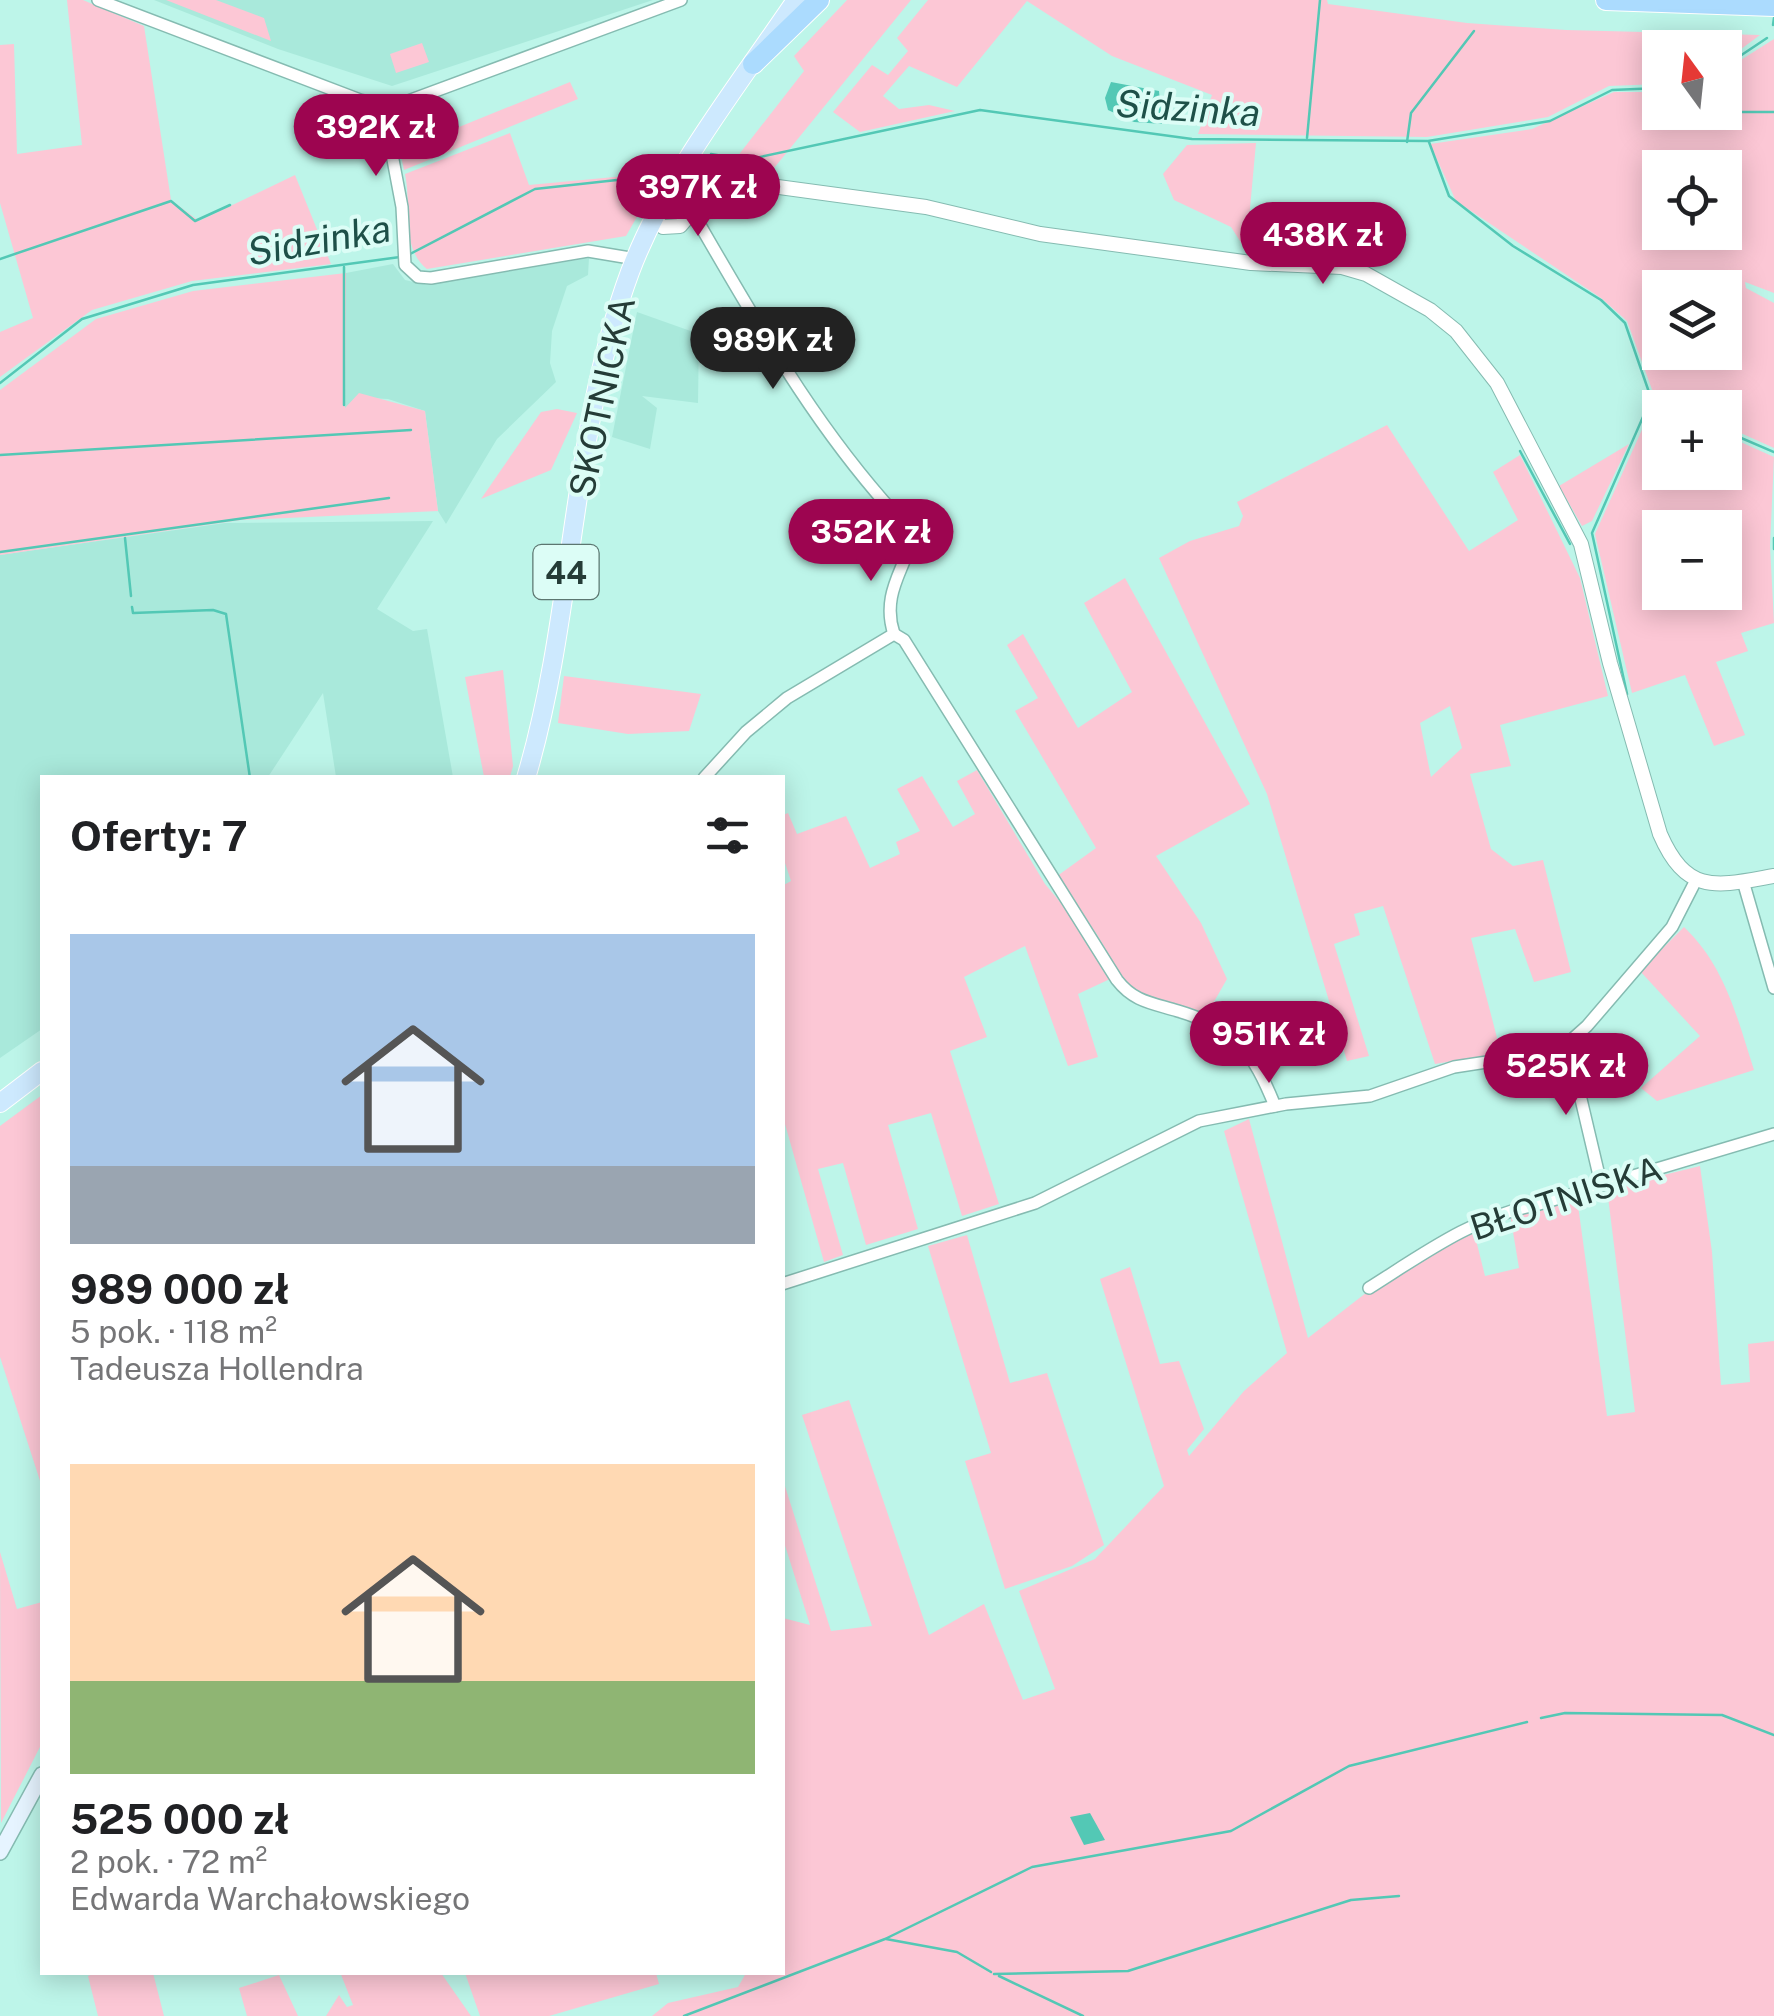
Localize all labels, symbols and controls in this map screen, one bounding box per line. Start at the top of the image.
north arrow [1642,30,1742,130]
map controls [1642,30,1742,610]
water label: Sidzinka [1114,81,1262,135]
pin: 392K zł [284,94,468,179]
text: 392K zł [316,108,436,145]
button: locate [1642,150,1742,250]
pin: 397K zł [606,154,790,239]
text: 397K zł [638,168,758,205]
pin: 438K zł [1231,202,1415,287]
water label: Sidzinka [244,205,394,275]
text: 438K zł [1262,216,1384,253]
button: layers [1642,270,1742,370]
street label: SKOTNICKA [561,293,643,501]
pin: 989K zł [681,307,865,392]
text: 989K zł [712,321,834,358]
button: + [1642,390,1742,490]
pin: 352K zł [779,499,963,584]
button: − [1642,510,1742,610]
text: 352K zł [810,513,932,550]
road number: 44 [534,545,598,599]
icon: filters [700,808,755,863]
text: Oferty: 7 [70,811,248,860]
icon: home [323,999,503,1179]
pin: 951K zł [1177,1001,1361,1086]
text: 951K zł [1212,1015,1326,1052]
pin: 525K zł [1474,1033,1658,1118]
text: 525K zł [1505,1047,1627,1084]
street label: BŁOTNISKA [1465,1148,1667,1248]
text: 989 000 zł [70,1264,290,1313]
text: 5 pok. · 118 m² [70,1313,277,1350]
text: Tadeusza Hollendra [70,1350,364,1387]
icon: home [323,1529,503,1709]
text: 525 000 zł [70,1794,290,1843]
text: 2 pok. · 72 m² [70,1843,267,1880]
text: Edwarda Warchałowskiego [70,1880,470,1917]

